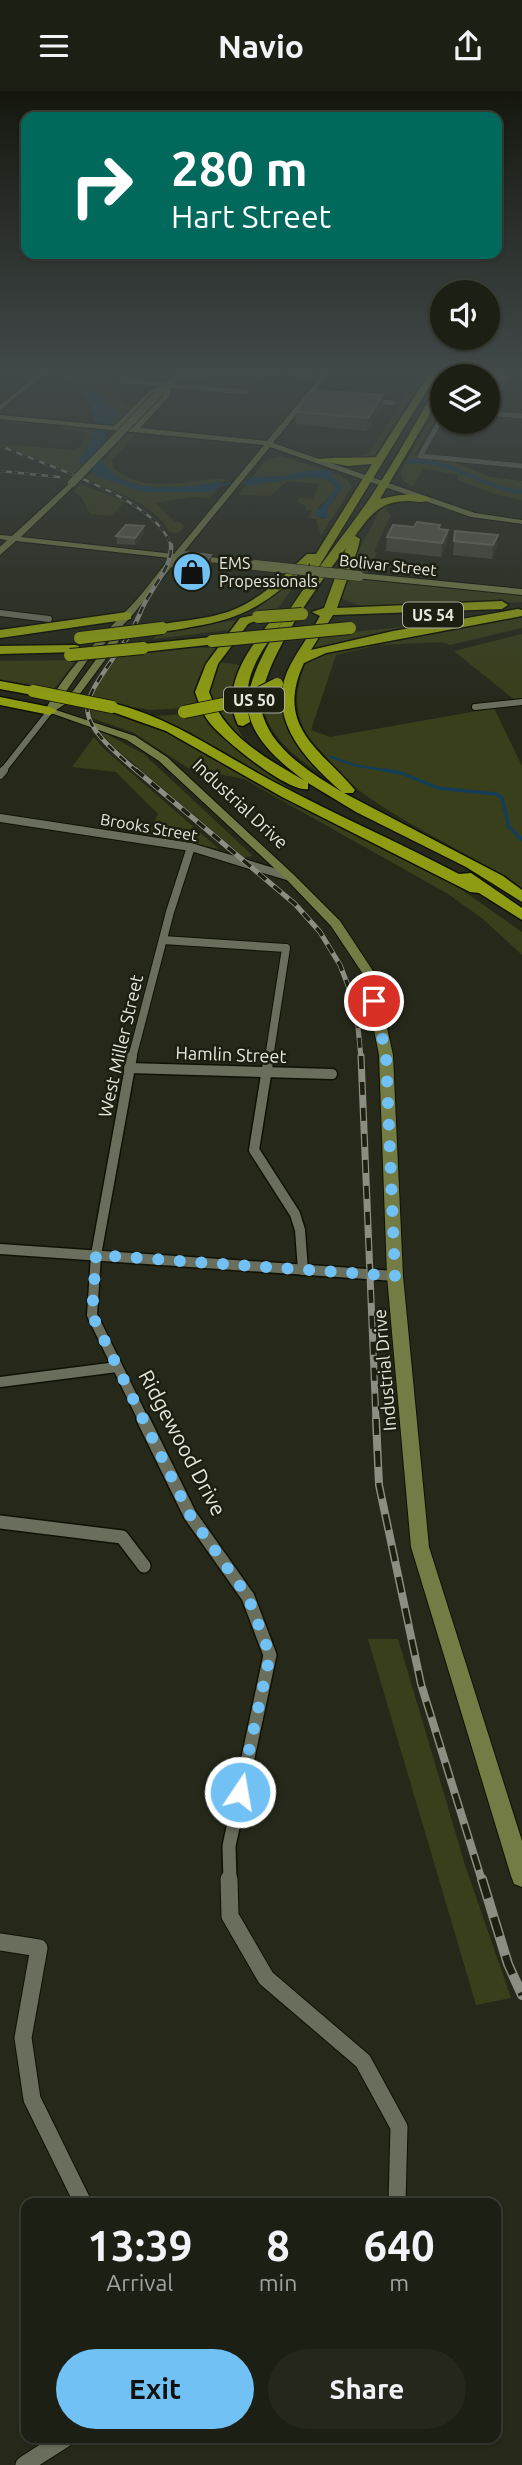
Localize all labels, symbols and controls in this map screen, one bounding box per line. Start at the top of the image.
icon: menu [35,27,73,65]
icon: share [449,27,487,65]
text: Navio [218,28,304,64]
icon: right [56,140,147,231]
text: 280 m [171,140,308,195]
text: Hart Street [171,198,331,234]
map controls [430,280,500,434]
button: sound [430,280,500,350]
button: layers [430,364,500,434]
shop icon: EMS Propessionals [171,551,213,593]
street label: Bolivar Street [338,551,438,579]
place label: EMS Propessionals [219,554,318,590]
road number: US 54 [403,603,463,628]
road number: US 50 [224,687,284,713]
street label: Industrial Drive [189,754,292,852]
street label: Brooks Street [99,810,200,845]
pin [344,971,404,1031]
street label: West Miller Street [94,972,146,1119]
icon: arrive [355,982,393,1020]
street label: Hamlin Street [175,1042,287,1066]
street label: Industrial Drive [369,1308,399,1432]
street label: Ridgewood Drive [134,1365,231,1520]
position arrow [203,1755,277,1829]
text: 13:39 [87,2222,192,2269]
text: 8 [266,2222,290,2269]
text: 640 [364,2222,435,2269]
text: Arrival [106,2270,173,2295]
text: min [259,2270,297,2295]
text: m [389,2270,409,2295]
button: Exit [56,2349,254,2429]
button: Share [268,2349,466,2429]

